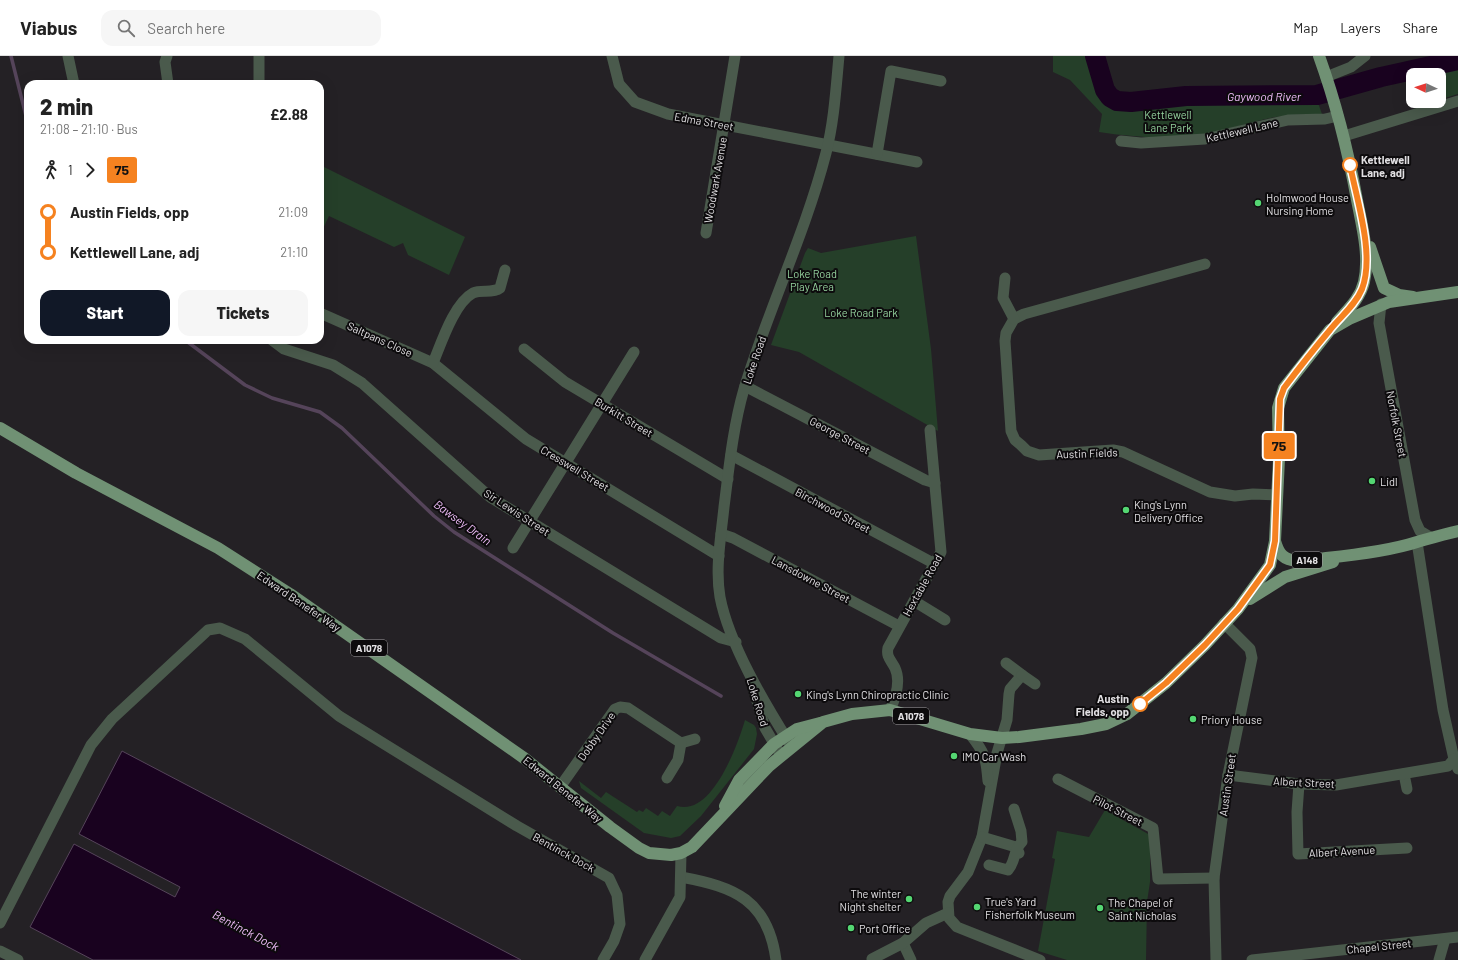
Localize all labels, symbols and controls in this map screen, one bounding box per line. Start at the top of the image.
search box [101,10,381,46]
text: Viabus [20,16,77,39]
icon: search [115,17,137,39]
text: Search here [147,19,225,37]
text: Map [1293,19,1318,36]
text: Layers [1340,19,1381,36]
text: Share [1403,19,1438,36]
north arrow [1406,68,1446,108]
map controls [1406,68,1446,108]
water label: Gaywood River [1227,89,1302,103]
text: 2 min [40,93,93,119]
text: £2.88 [270,105,308,123]
park label: Kettlewell Lane Park [1144,108,1192,134]
street label: Edma Street [674,109,734,133]
street label: Kettlewell Lane [1205,115,1279,145]
text: 21:08 – 21:10 · Bus [40,121,138,137]
street label: Woodwark Avenue [701,136,729,224]
place label: Kettlewell Lane, adj [1361,153,1410,179]
marker: Kettlewell Lane, adj [1342,157,1358,173]
icon: walk [40,159,62,181]
icon: forward [79,159,101,181]
text: 75 [115,161,129,178]
text: 1 [68,162,73,178]
place label: Holmwood House Nursing Home [1266,191,1349,217]
marker: Holmwood House Nursing Home [1253,198,1263,208]
text: Austin Fields, opp [70,203,189,221]
text: 21:09 [278,204,308,220]
text: Kettlewell Lane, adj [70,243,199,261]
text: 21:10 [280,244,308,260]
park label: Loke Road Play Area [787,267,837,293]
button: Start [40,290,170,336]
button: Tickets [178,290,308,336]
park label: Loke Road Park [824,306,898,319]
street label: Saltpans Close [345,319,415,359]
street label: Loke Road [740,334,768,386]
street label: Norfolk Street [1384,390,1410,458]
street label: Burkitt Street [593,395,655,439]
street label: George Street [808,414,872,456]
line badge: 75 [1261,433,1297,459]
text: 75 [1272,437,1286,454]
street label: Cresswell Street [538,443,612,493]
street label: Austin Fields [1056,445,1118,461]
place label: Lidl [1380,475,1398,488]
marker: Lidl [1367,476,1377,486]
street label: Birchwood Street [793,485,873,535]
street label: Sir Lewis Street [482,486,552,538]
water label: Bawsey Drain [432,496,494,548]
place label: King's Lynn Delivery Office [1134,498,1203,524]
marker: King's Lynn Delivery Office [1121,505,1131,515]
street label: Hextable Road [900,552,944,618]
road number: A148 [1292,552,1322,568]
street label: Lansdowne Street [770,553,852,605]
street label: Edward Benefer Way [255,568,343,634]
road number: A1078 [351,640,387,656]
street label: Loke Road [744,676,772,728]
place label: King's Lynn Chiropractic Clinic [806,688,949,701]
marker: King's Lynn Chiropractic Clinic [793,689,803,699]
place label: Austin Fields, opp [1076,692,1129,718]
marker: Austin Fields, opp [1132,696,1148,712]
road number: A1078 [893,708,929,724]
street label: Dobby Drive [574,709,618,763]
place label: Priory House [1201,713,1262,726]
marker: Priory House [1188,714,1198,724]
place label: IMO Car Wash [962,750,1026,763]
marker: IMO Car Wash [949,751,959,761]
street label: Edward Benefer Way [521,753,605,825]
street label: Austin Street [1216,753,1238,817]
street label: Albert Street [1273,774,1335,790]
street label: Pilot Street [1091,792,1145,828]
street label: Bentinck Dock [531,830,598,875]
street label: Albert Avenue [1309,843,1376,859]
place label: The winter Night shelter [839,887,901,913]
marker: The winter Night shelter [904,894,914,904]
place label: True's Yard Fisherfolk Museum [985,895,1075,921]
place label: The Chapel of Saint Nicholas [1108,896,1176,922]
marker: True's Yard Fisherfolk Museum [972,902,982,912]
marker: The Chapel of Saint Nicholas [1095,903,1105,913]
water label: Bentinck Dock [211,907,282,953]
place label: Port Office [859,922,911,935]
marker: Port Office [846,923,856,933]
street label: Chapel Street [1346,936,1412,956]

